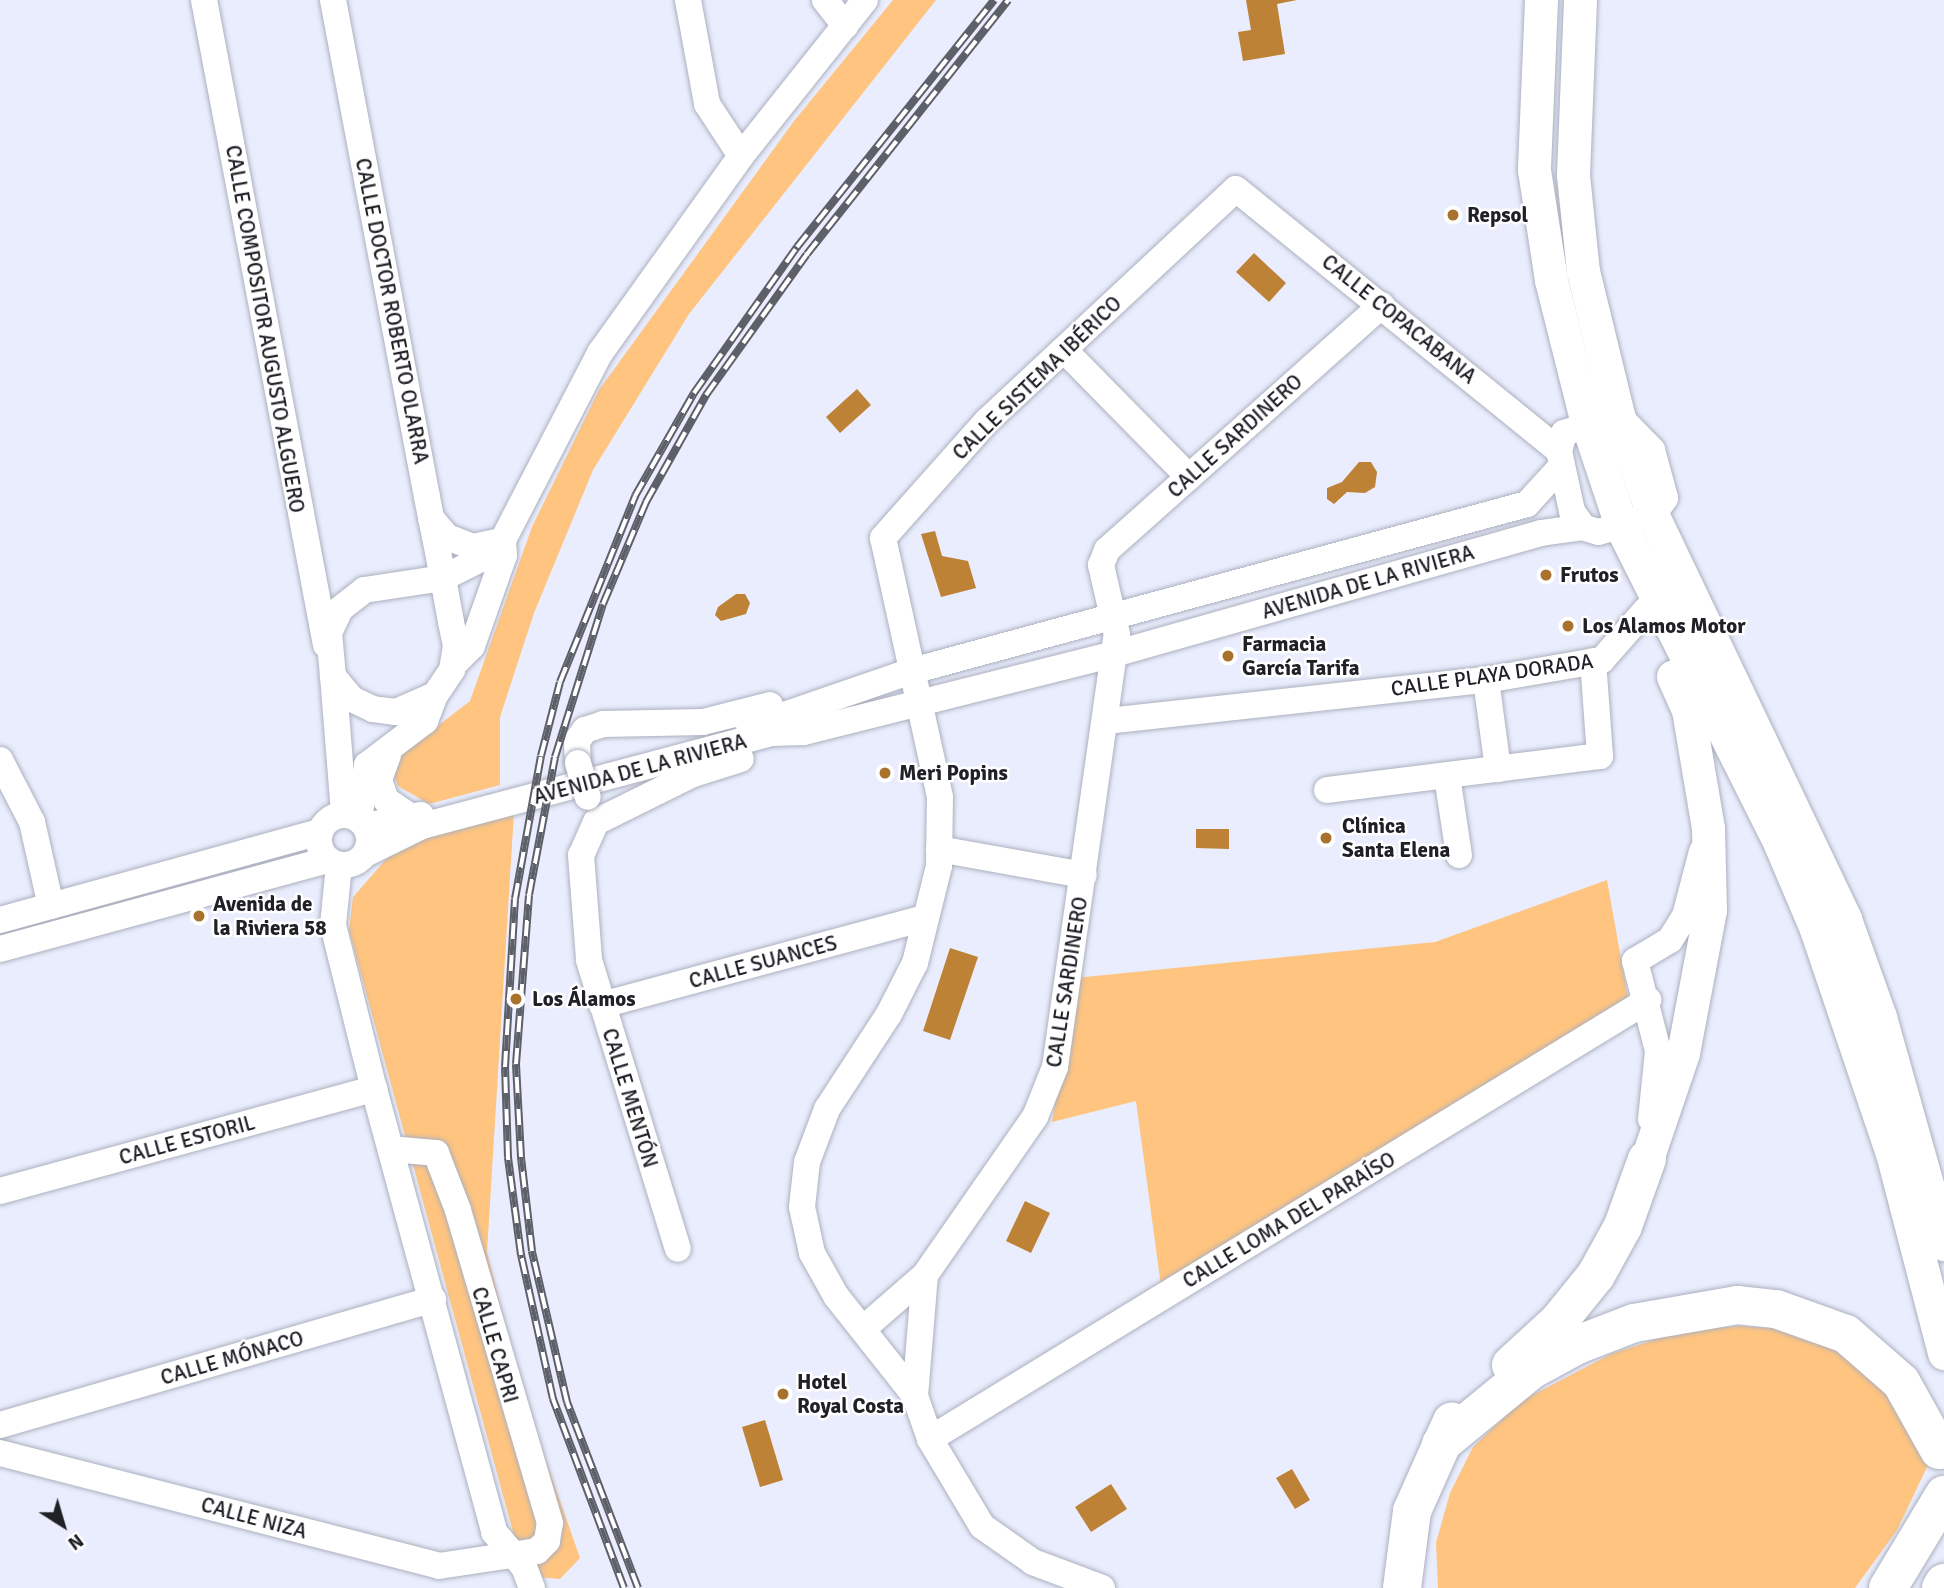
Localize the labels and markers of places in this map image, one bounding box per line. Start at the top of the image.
place label: Repsol [1467,202,1528,228]
marker: Repsol [1445,207,1461,223]
place label: Frutos [1560,562,1619,588]
marker: Frutos [1538,567,1554,583]
place label: Los Alamos Motor [1582,613,1746,639]
marker: Los Alamos Motor [1560,618,1576,634]
place label: Farmacia García Tarifa [1242,631,1360,681]
marker: Farmacia García Tarifa [1220,648,1236,664]
place label: Meri Popins [899,760,1008,786]
marker: Meri Popins [877,765,893,781]
place label: Clínica Santa Elena [1342,813,1450,863]
marker: Clínica Santa Elena [1316,828,1336,848]
place label: Avenida de la Riviera 58 [213,891,327,941]
marker: Avenida de la Riviera 58 [191,908,207,924]
place label: Los Álamos [532,986,636,1012]
marker: Los Álamos [506,989,526,1009]
place label: Hotel Royal Costa [797,1369,904,1419]
marker: Hotel Royal Costa [775,1386,791,1402]

